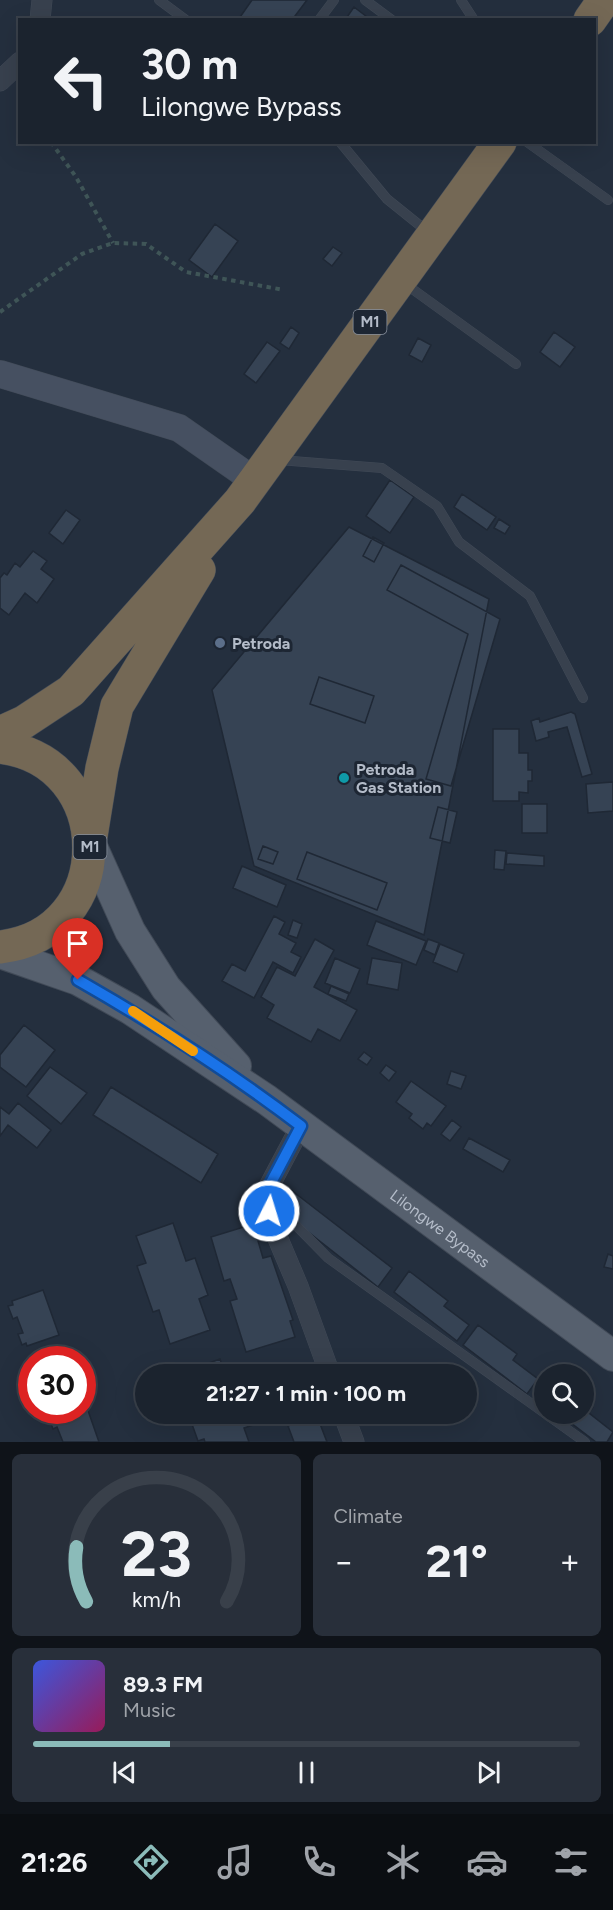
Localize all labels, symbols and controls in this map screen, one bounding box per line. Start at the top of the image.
text: 30 m [141,39,238,90]
icon: left [42,42,120,120]
text: Lilongwe Bypass [141,90,342,123]
road number: M1 [354,310,386,334]
place label: Petroda [232,634,290,653]
marker: Petroda [213,636,227,650]
place label: Petroda Gas Station [356,760,441,797]
marker: Petroda Gas Station [337,771,351,785]
road number: M1 [74,835,106,859]
pin [52,918,103,980]
icon: arrive [61,927,94,960]
position arrow [237,1179,301,1243]
street label: Lilongwe Bypass [387,1185,494,1271]
speed limit sign: 30 [18,1346,96,1424]
map controls [534,1364,594,1424]
button: search [534,1364,594,1424]
text: 21:27 · 1 min · 100 m [206,1380,406,1407]
text: Climate [334,1504,403,1528]
text: 23 [121,1517,192,1592]
text: 21° [426,1534,488,1588]
text: − [334,1542,354,1581]
text: + [559,1542,580,1581]
text: km/h [132,1587,181,1612]
text: 89.3 FM [123,1671,203,1698]
text: Music [123,1698,176,1722]
icon: previous [108,1756,141,1789]
icon: pause [290,1756,323,1789]
icon: next [472,1756,505,1789]
icon: directions [130,1841,172,1883]
icon: music [214,1841,256,1883]
icon: phone [298,1841,340,1883]
icon: climate [382,1841,424,1883]
icon: car [466,1841,508,1883]
icon: filters [550,1841,592,1883]
text: 21:26 [21,1846,87,1879]

